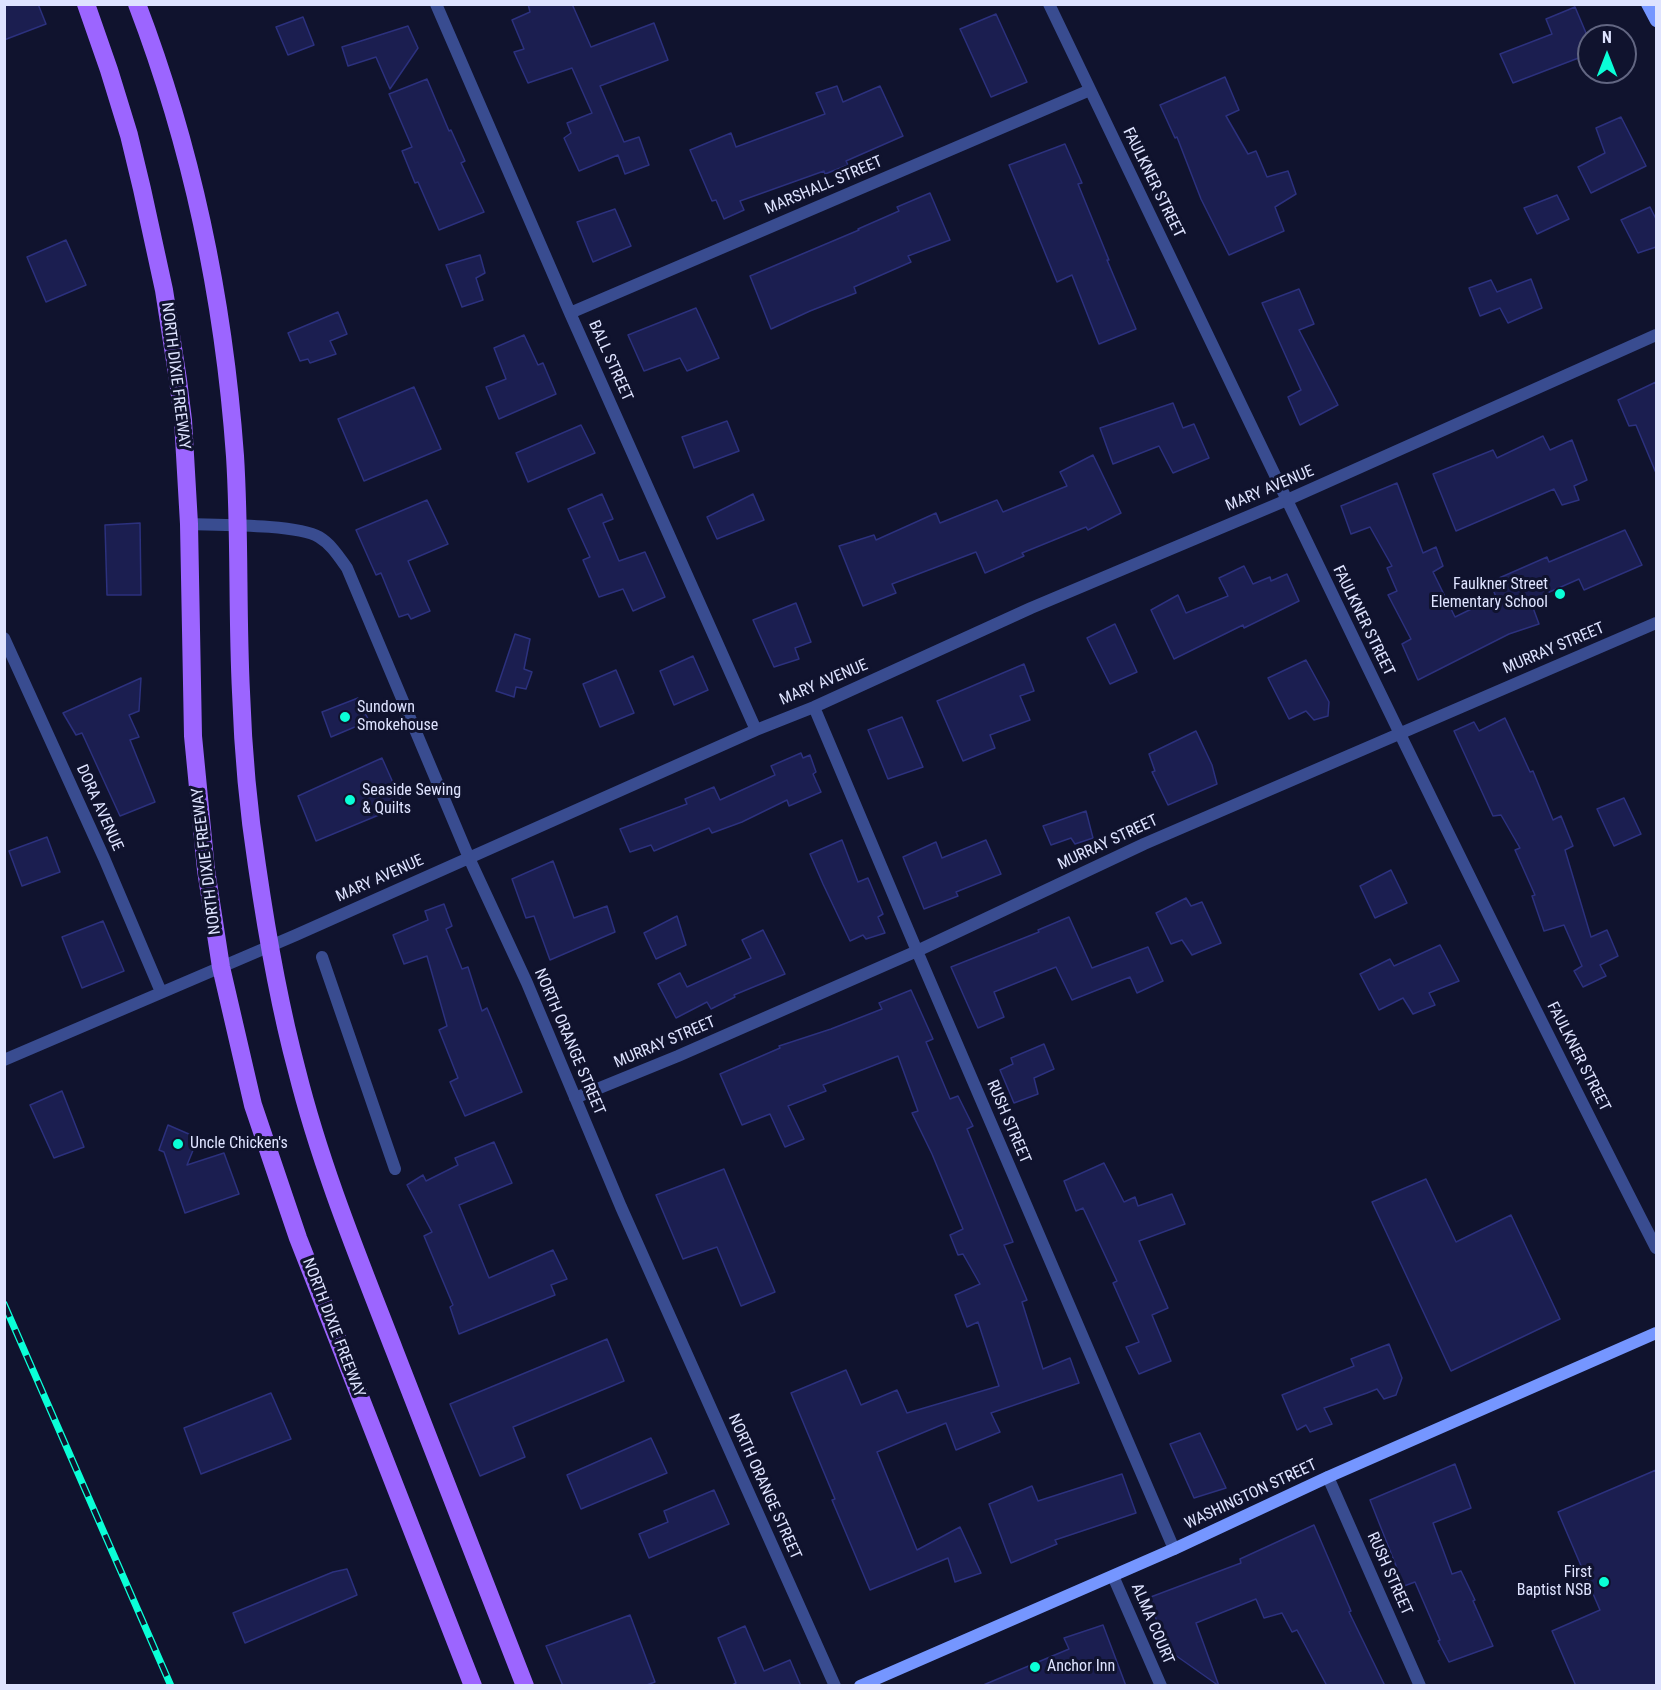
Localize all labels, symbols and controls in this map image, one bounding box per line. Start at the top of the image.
north arrow [1577,24,1637,84]
text: N [1602,28,1612,47]
street label: FAULKNER STREET [1118,125,1188,241]
street label: MARSHALL STREET [762,153,886,219]
street label: NORTH DIXIE FREEWAY [156,301,194,451]
street label: BALL STREET [584,318,636,404]
street label: MARY AVENUE [1223,462,1317,516]
street label: FAULKNER STREET [1328,563,1398,679]
place label: Faulkner Street Elementary School [1431,575,1548,613]
marker: Faulkner Street Elementary School [1553,587,1567,601]
street label: MURRAY STREET [1500,619,1608,679]
street label: MARY AVENUE [777,656,871,710]
place label: Sundown Smokehouse [357,698,438,736]
marker: Sundown Smokehouse [338,710,352,724]
street label: DORA AVENUE [71,762,127,854]
place label: Seaside Sewing & Quilts [362,781,461,819]
street label: NORTH DIXIE FREEWAY [188,786,226,936]
marker: Seaside Sewing & Quilts [343,793,357,807]
street label: MURRAY STREET [1055,811,1161,875]
street label: MARY AVENUE [333,851,427,907]
street label: NORTH ORANGE STREET [529,966,609,1118]
street label: FAULKNER STREET [1542,999,1614,1115]
street label: MURRAY STREET [611,1013,719,1073]
street label: RUSH STREET [982,1077,1034,1167]
place label: Uncle Chicken's [190,1134,288,1154]
marker: Uncle Chicken's [171,1137,185,1151]
street label: NORTH DIXIE FREEWAY [298,1256,368,1400]
street label: NORTH ORANGE STREET [723,1411,805,1563]
street label: WASHINGTON STREET [1182,1456,1320,1534]
street label: RUSH STREET [1362,1529,1416,1619]
place label: First Baptist NSB [1517,1563,1592,1601]
marker: First Baptist NSB [1597,1575,1611,1589]
street label: ALMA COURT [1126,1581,1178,1667]
place label: Anchor Inn [1047,1657,1115,1677]
marker: Anchor Inn [1028,1660,1042,1674]

